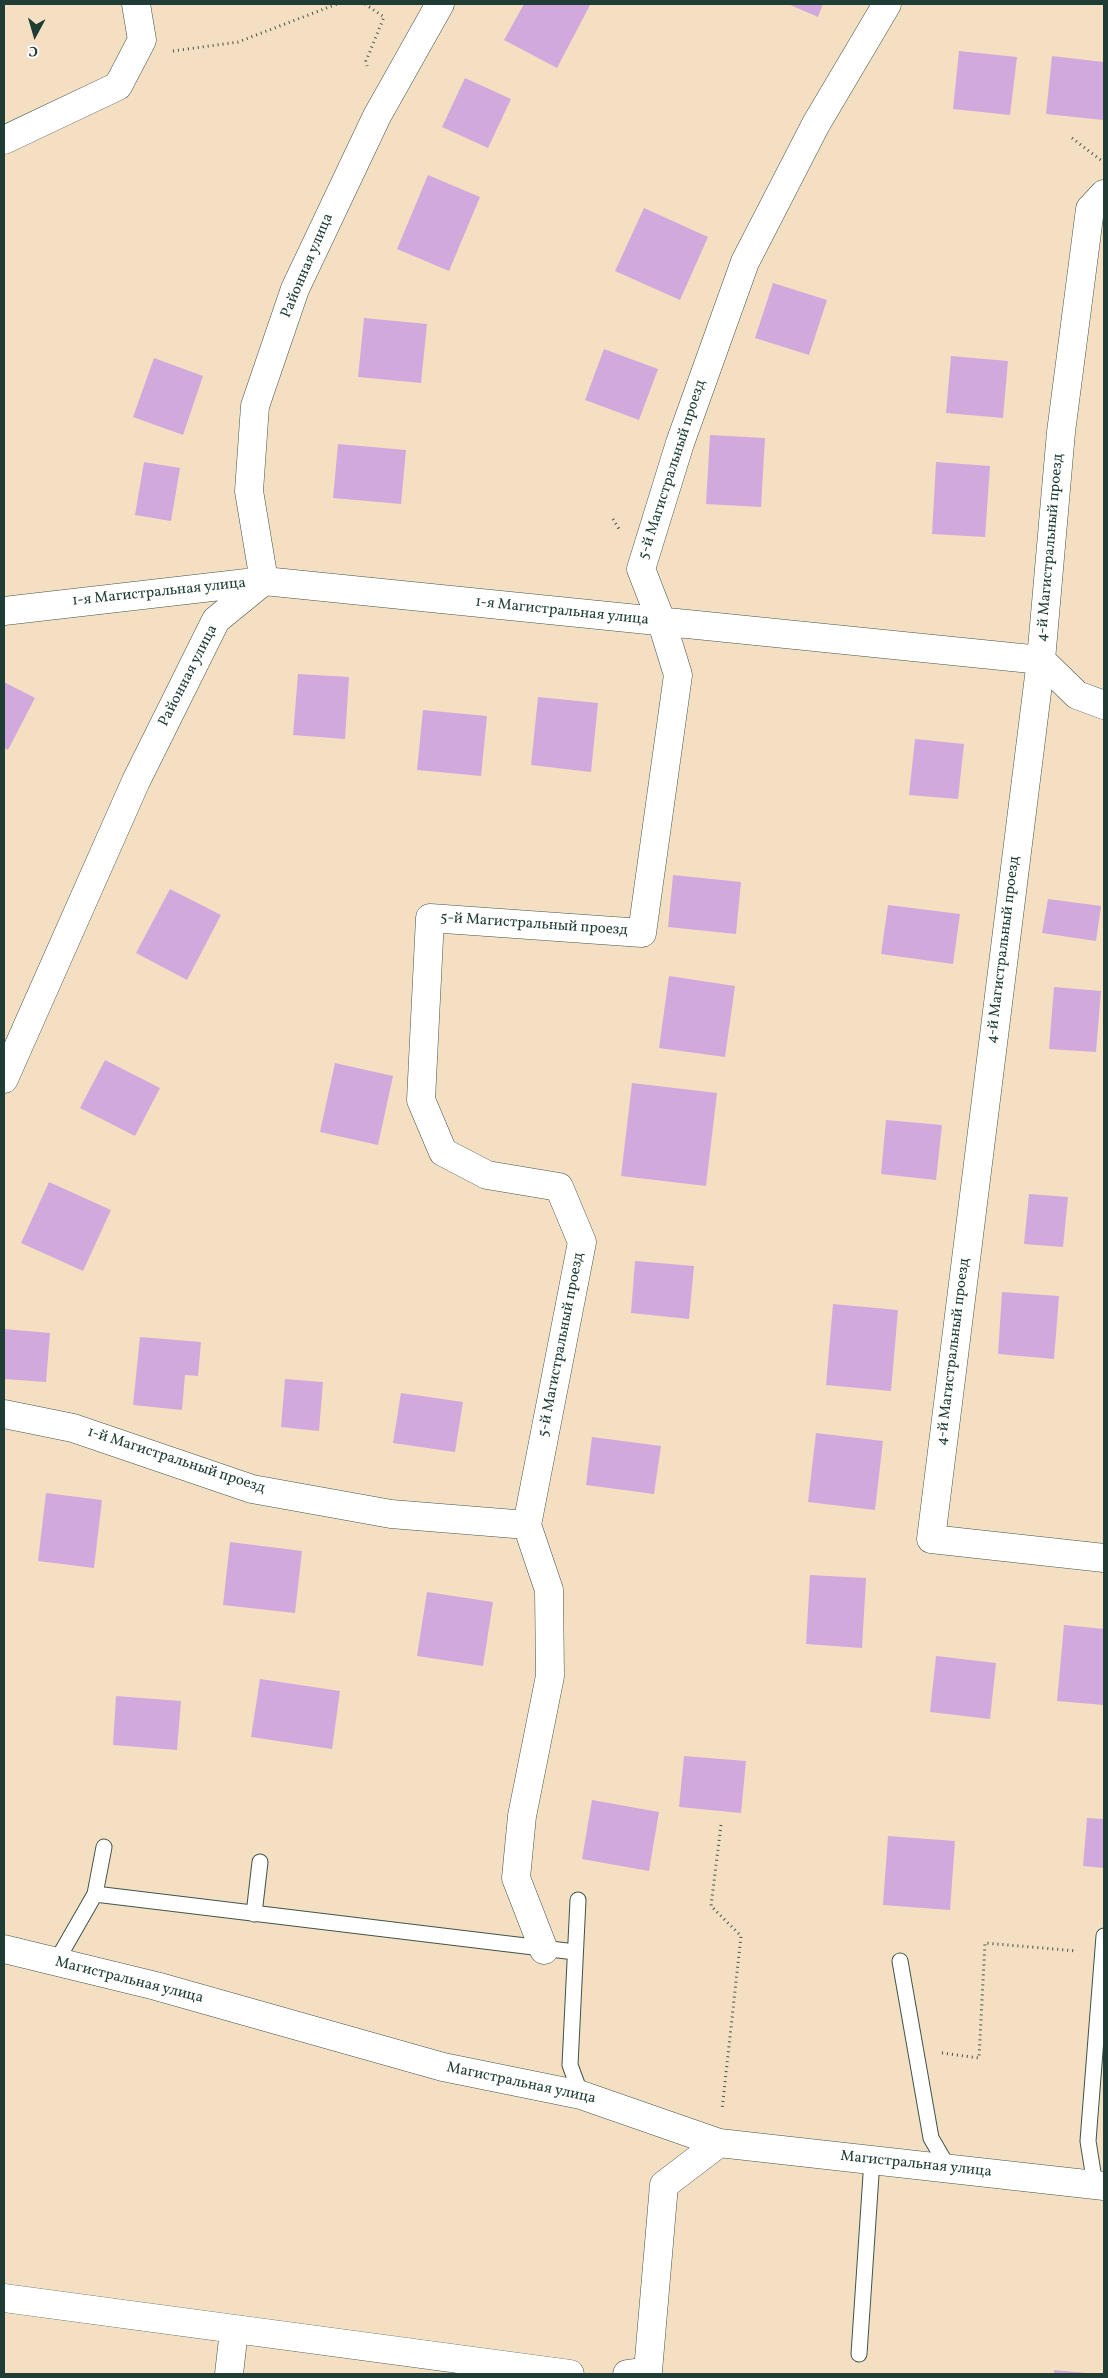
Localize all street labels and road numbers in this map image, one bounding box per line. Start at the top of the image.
street label: Районная улица [278,211,338,321]
street label: 5-й Магистральный проезд [635,378,711,562]
street label: 4-й Магистральный проезд [1034,453,1068,643]
street label: 1-я Магистральная улица [71,575,247,611]
street label: 1-я Магистральная улица [474,594,650,630]
street label: Районная улица [156,622,222,730]
street label: 4-й Магистральный проезд [984,855,1024,1045]
street label: 5-й Магистральный проезд [440,909,628,941]
street label: 5-й Магистральный проезд [535,1251,589,1439]
street label: 4-й Магистральный проезд [934,1257,974,1447]
street label: 1-й Магистральный проезд [85,1424,267,1498]
street label: Магистральная улица [53,1954,205,2008]
street label: Магистральная улица [445,2059,597,2109]
street label: Магистральная улица [839,2148,993,2182]

